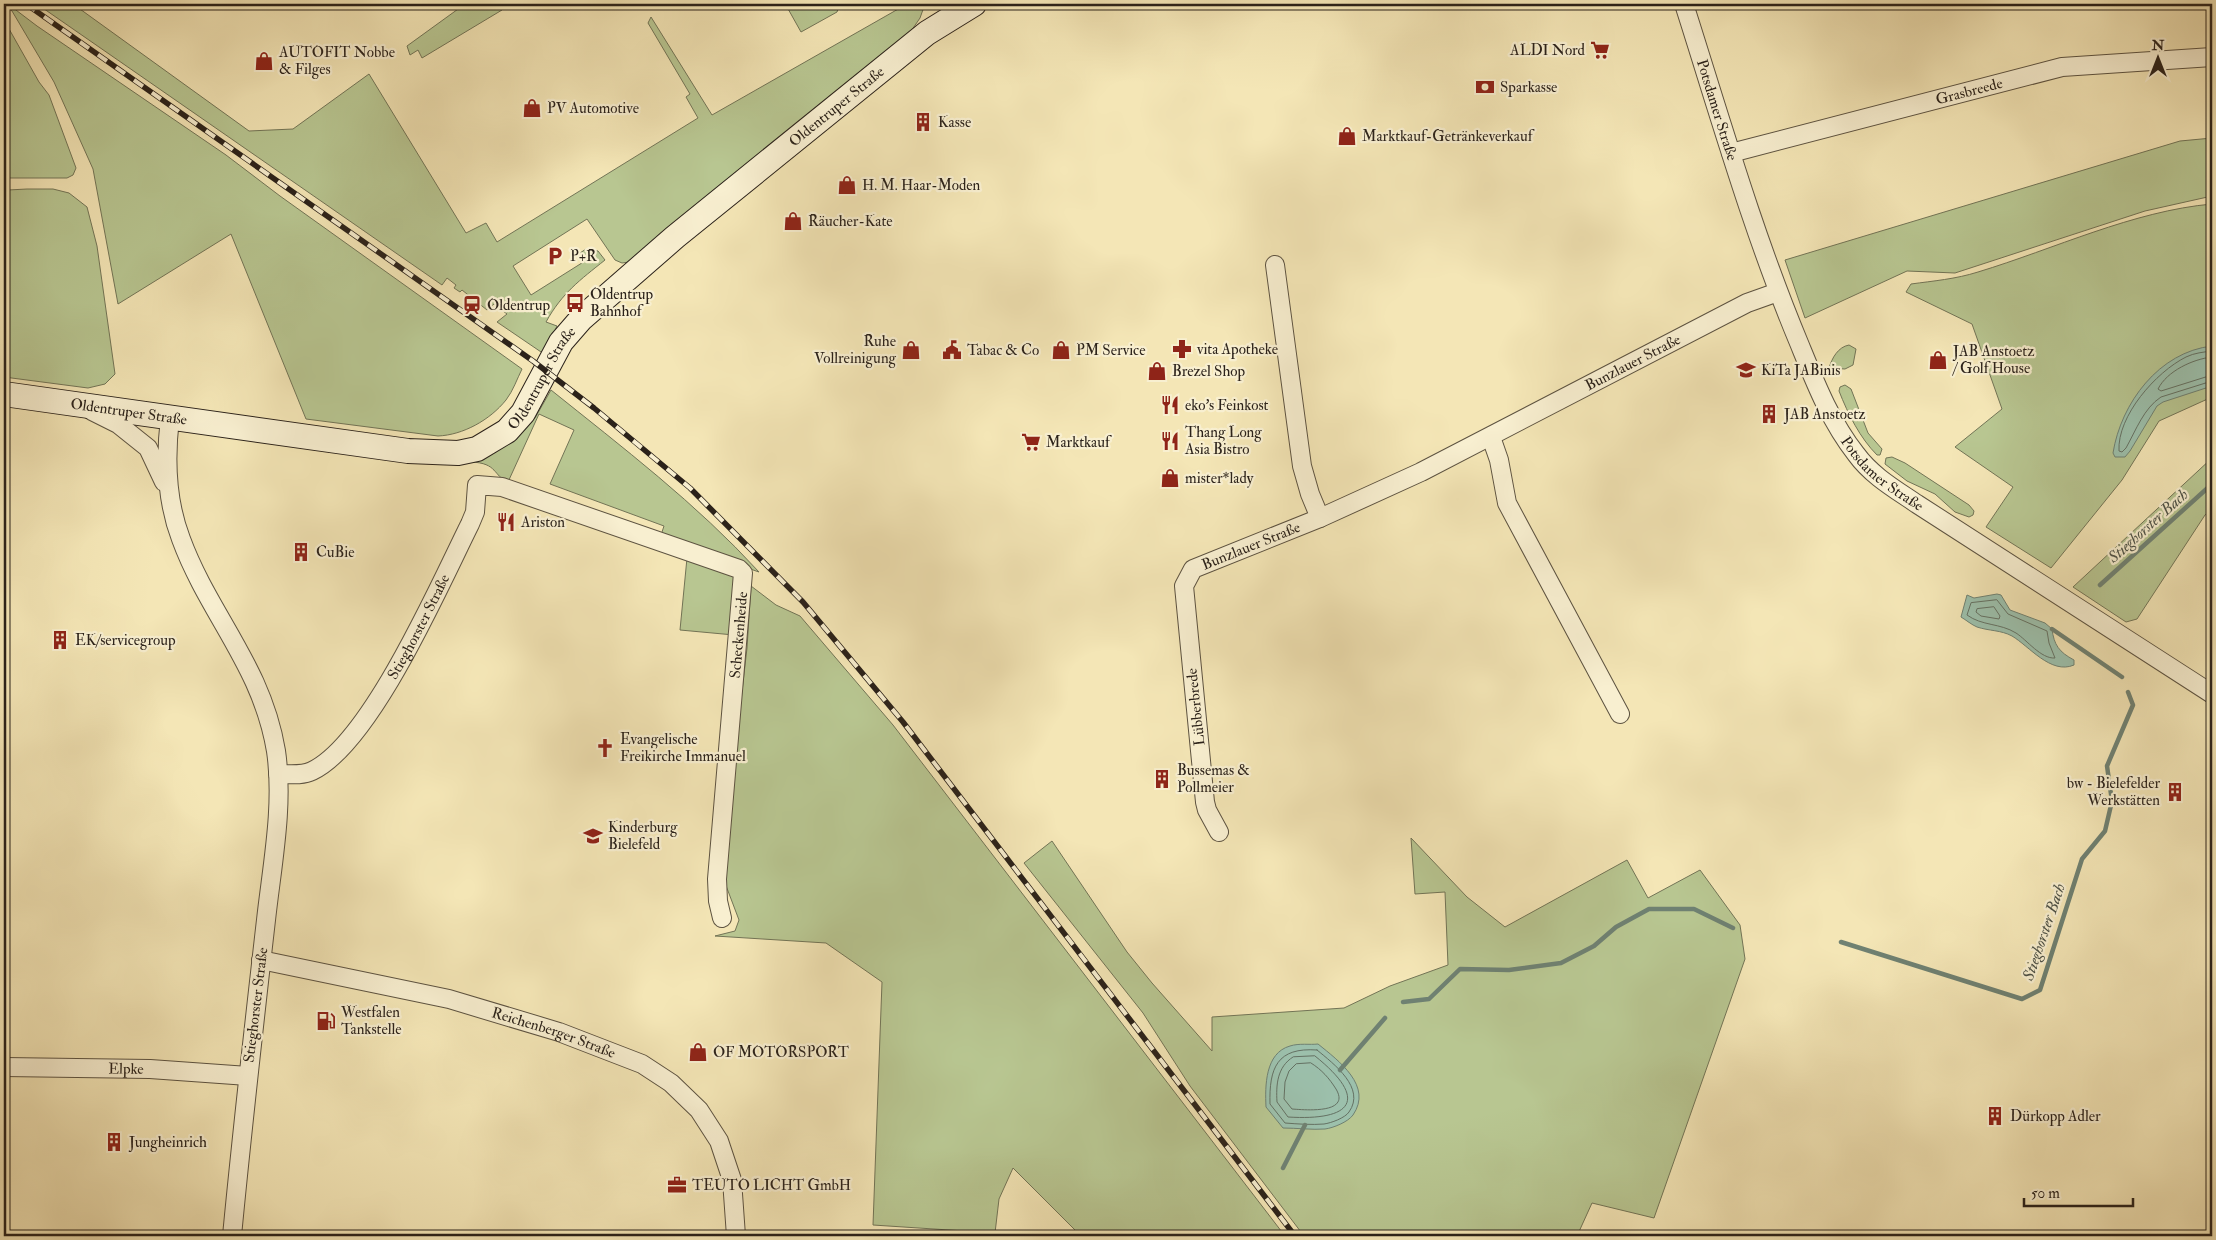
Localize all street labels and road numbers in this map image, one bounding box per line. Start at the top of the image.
street label: Potsdamer Straße [1692,57,1742,163]
street label: Oldentruper Straße [785,62,888,151]
street label: Grasbreede [1933,73,2005,109]
street label: Oldentruper Straße [503,322,580,434]
street label: Bunzlauer Straße [1582,330,1684,395]
street label: Oldentruper Straße [69,394,188,429]
street label: Potsdamer Straße [1837,433,1927,515]
street label: Bunzlauer Straße [1199,517,1303,574]
street label: Stieghorster Straße [383,571,454,683]
street label: Scheckenheide [726,591,752,679]
street label: Lübberbrede [1182,667,1210,747]
street label: Stieghorster Straße [240,946,272,1064]
street label: Reichenberger Straße [490,1003,618,1062]
street label: Elpke [108,1059,144,1079]

